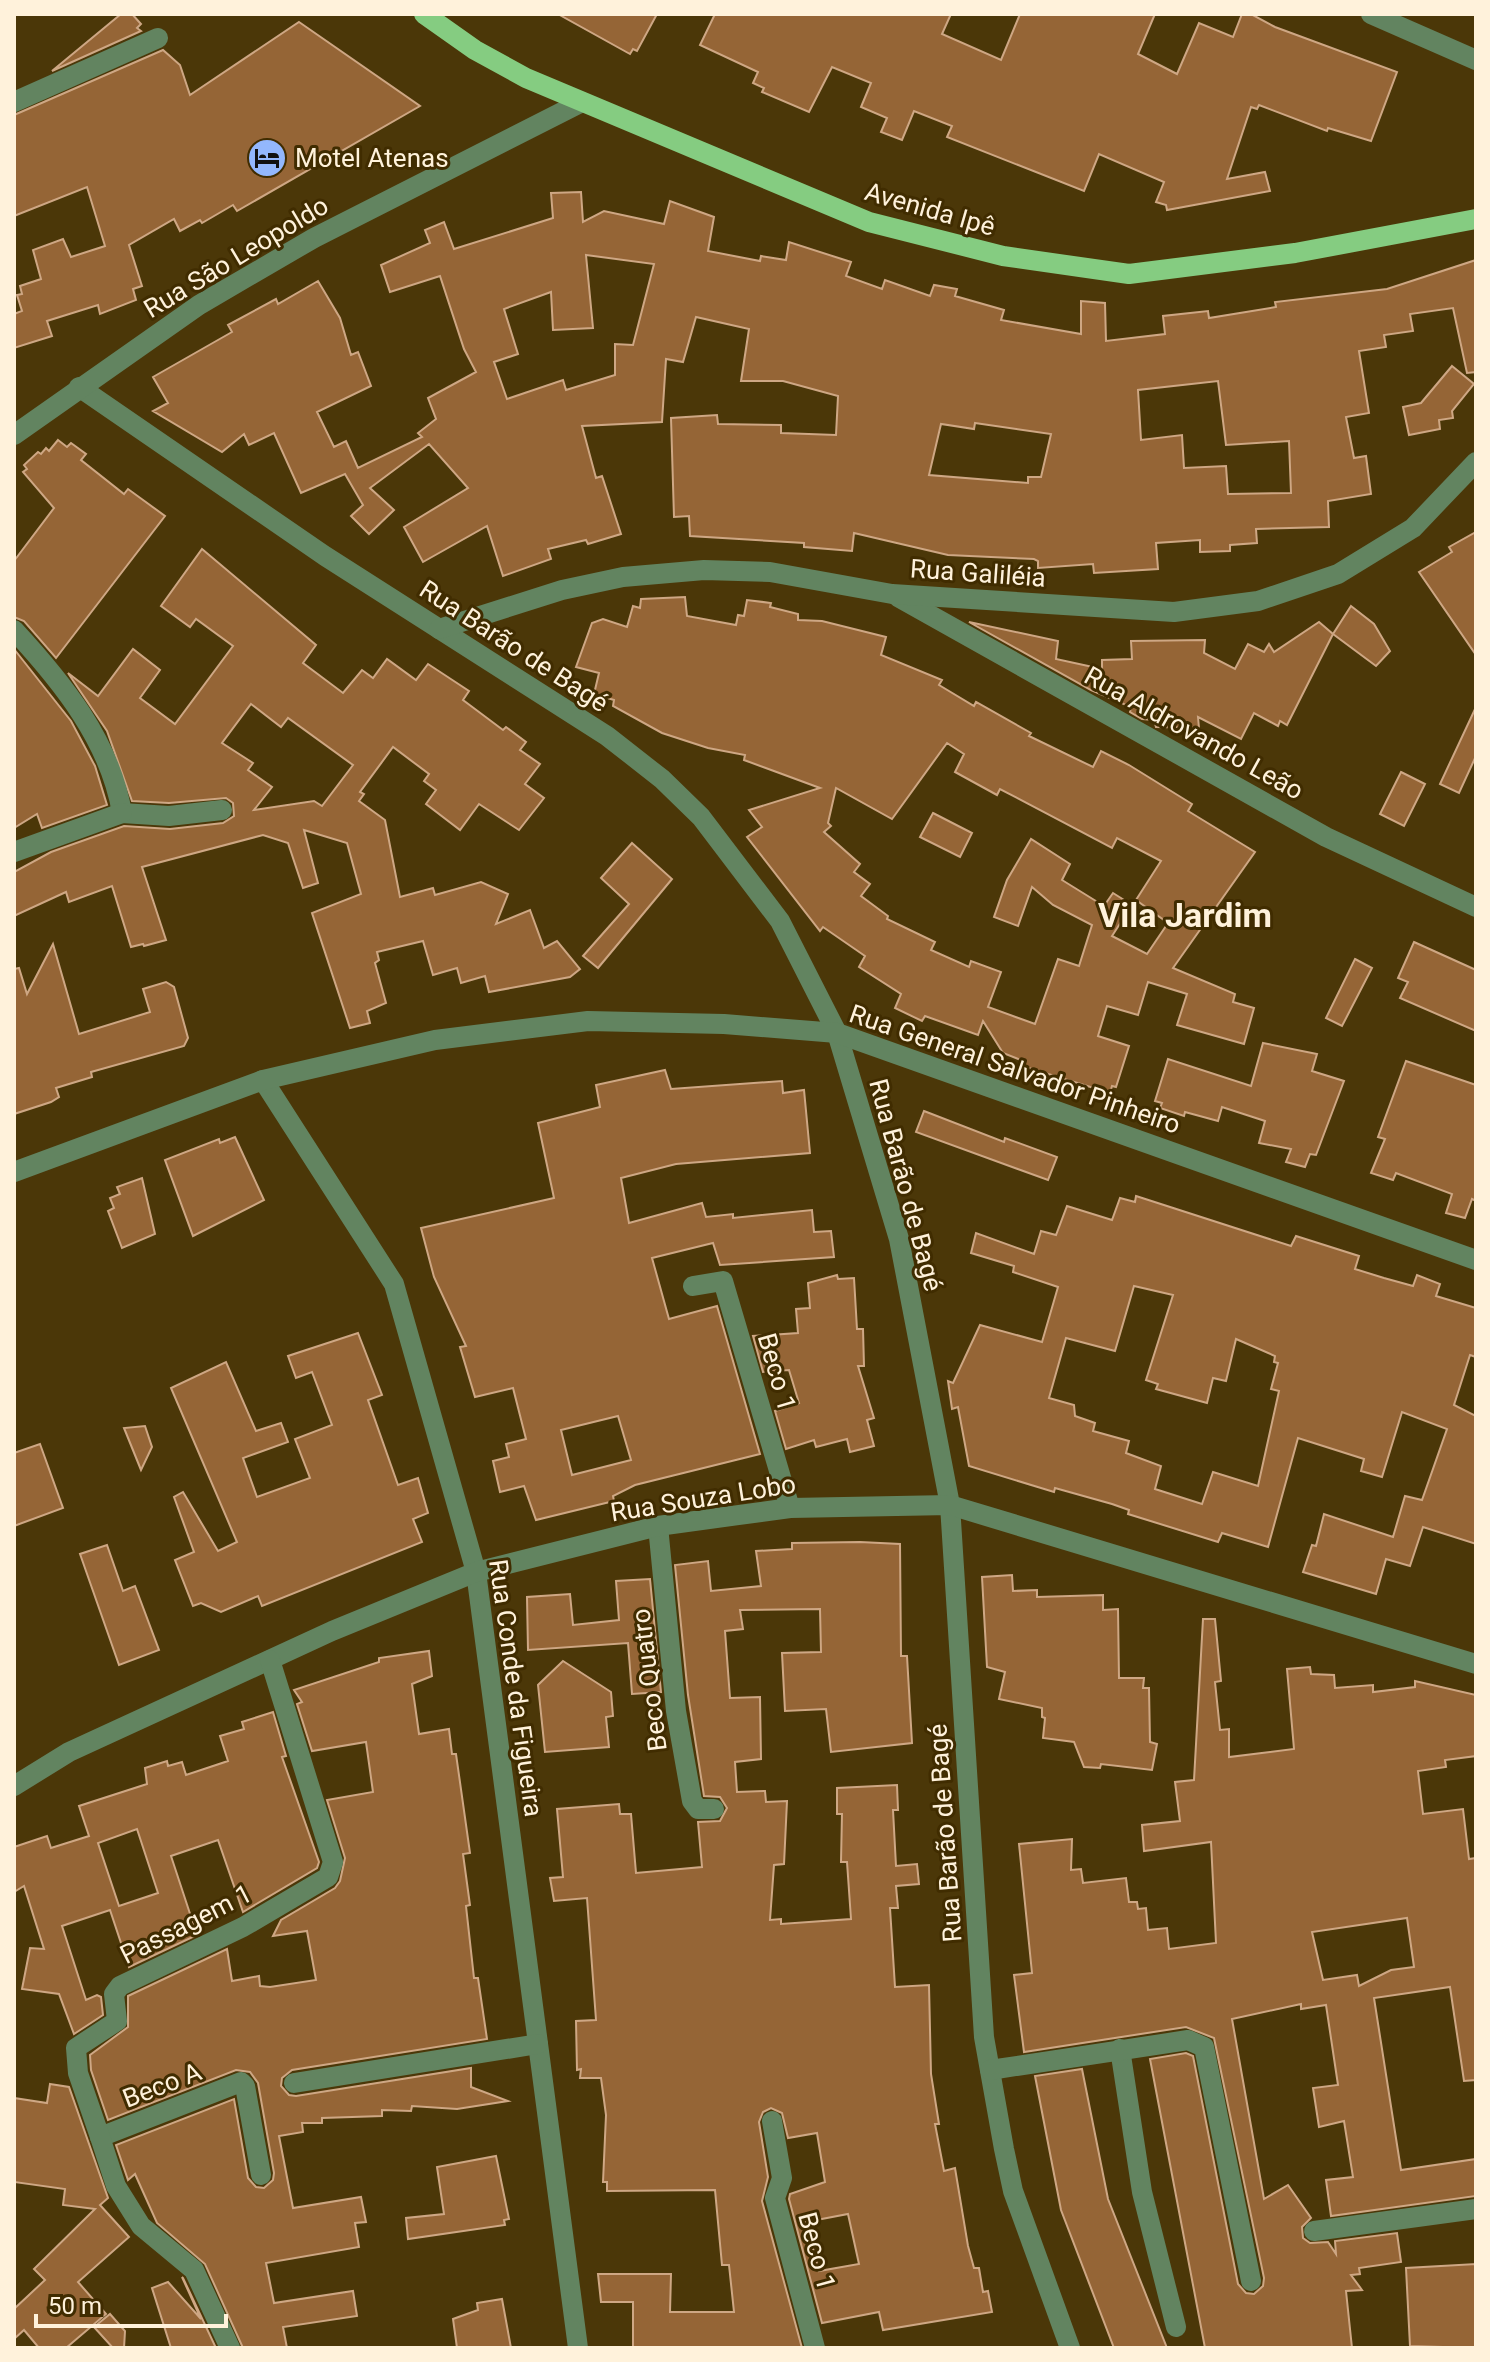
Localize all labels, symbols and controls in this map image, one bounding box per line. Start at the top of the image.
hotel icon: Motel Atenas [246,137,288,179]
place label: Motel Atenas [295,143,449,173]
street label: Avenida Ipê [861,176,999,242]
street label: Rua São Leopoldo [138,190,334,324]
street label: Rua Galiléia [909,553,1047,593]
street label: Rua Barão de Bagé [414,574,614,718]
street label: Rua Aldrovando Leão [1079,660,1309,806]
district label: Vila Jardim [1098,895,1272,935]
street label: Rua General Salvador Pinheiro [846,998,1184,1140]
street label: Rua Barão de Bagé [863,1076,949,1294]
street label: Beco 1 [752,1330,802,1414]
street label: Rua Souza Lobo [608,1469,798,1527]
street label: Rua Conde da Figueira [483,1557,549,1819]
street label: Beco Quatro [625,1607,673,1753]
street label: Rua Barão de Bagé [922,1723,968,1943]
street label: Passagem 1 [115,1878,257,1970]
street label: Beco A [118,2056,206,2114]
street label: Beco 1 [792,2209,842,2293]
scale bar [36,2278,226,2328]
text: 50 m [48,2292,102,2320]

